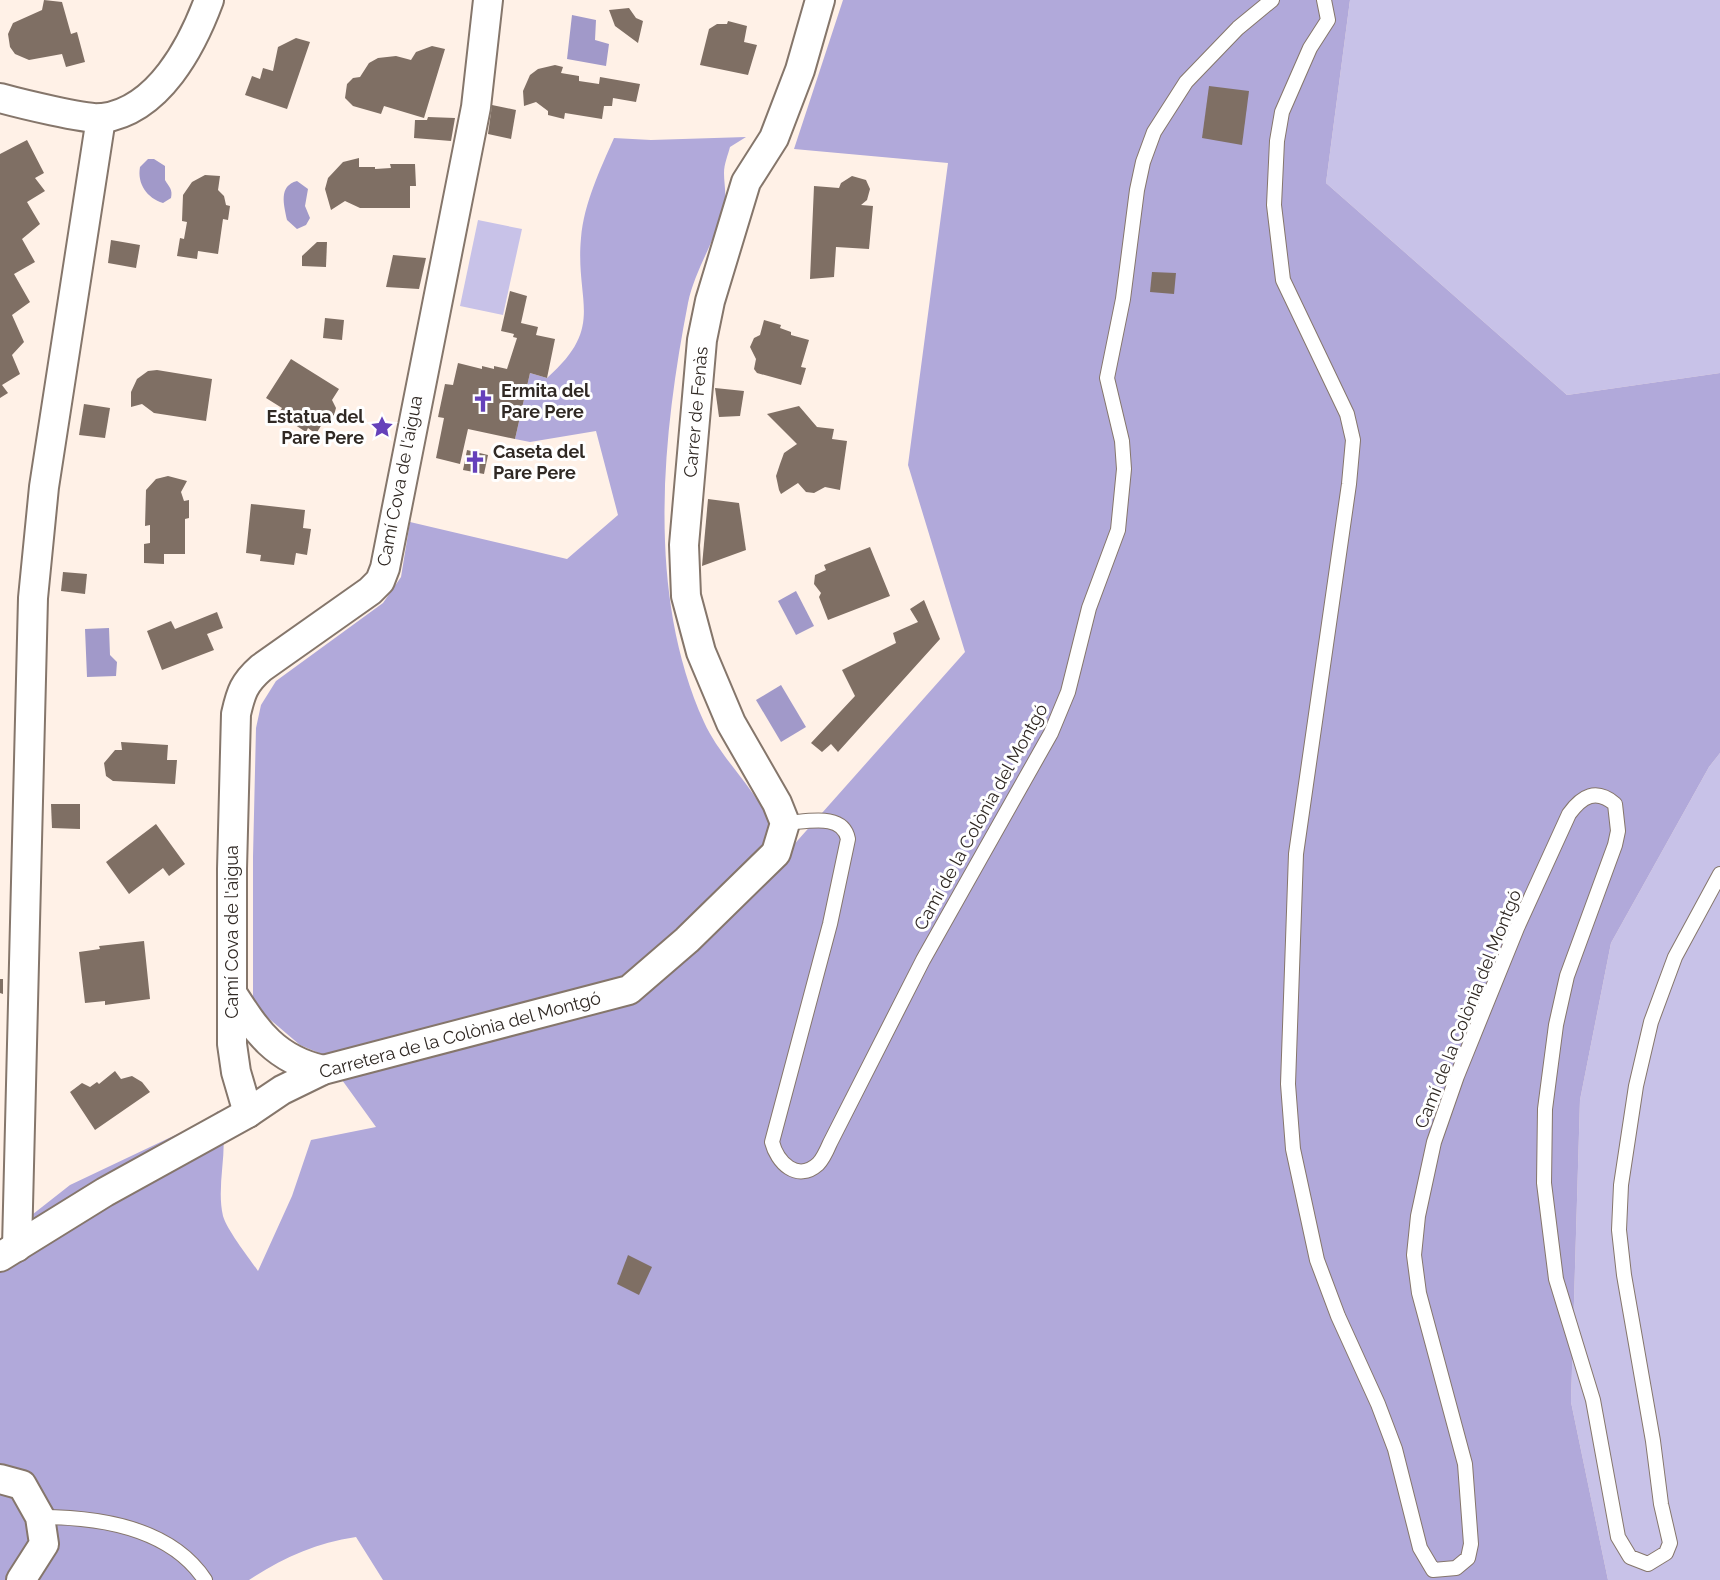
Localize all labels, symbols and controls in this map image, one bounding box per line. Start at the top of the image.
street label: Carrer de Fenàs [679,345,712,478]
place label: Ermita del Pare Pere [501,380,590,422]
church icon: Ermita del Pare Pere [470,388,496,414]
street label: Camí Cova de l'aigua [373,394,426,568]
place label: Estatua del Pare Pere [266,406,364,448]
place icon: Estatua del Pare Pere [369,414,395,440]
place label: Caseta del Pare Pere [493,441,585,483]
church icon: Caseta del Pare Pere [462,449,488,475]
street label: Camí de la Colònia del Montgó [909,700,1052,934]
street label: Camí Cova de l'aigua [221,845,242,1019]
street label: Camí de la Colònia del Montgó [1410,886,1525,1131]
street label: Carretera de la Colònia del Montgó [317,987,603,1082]

